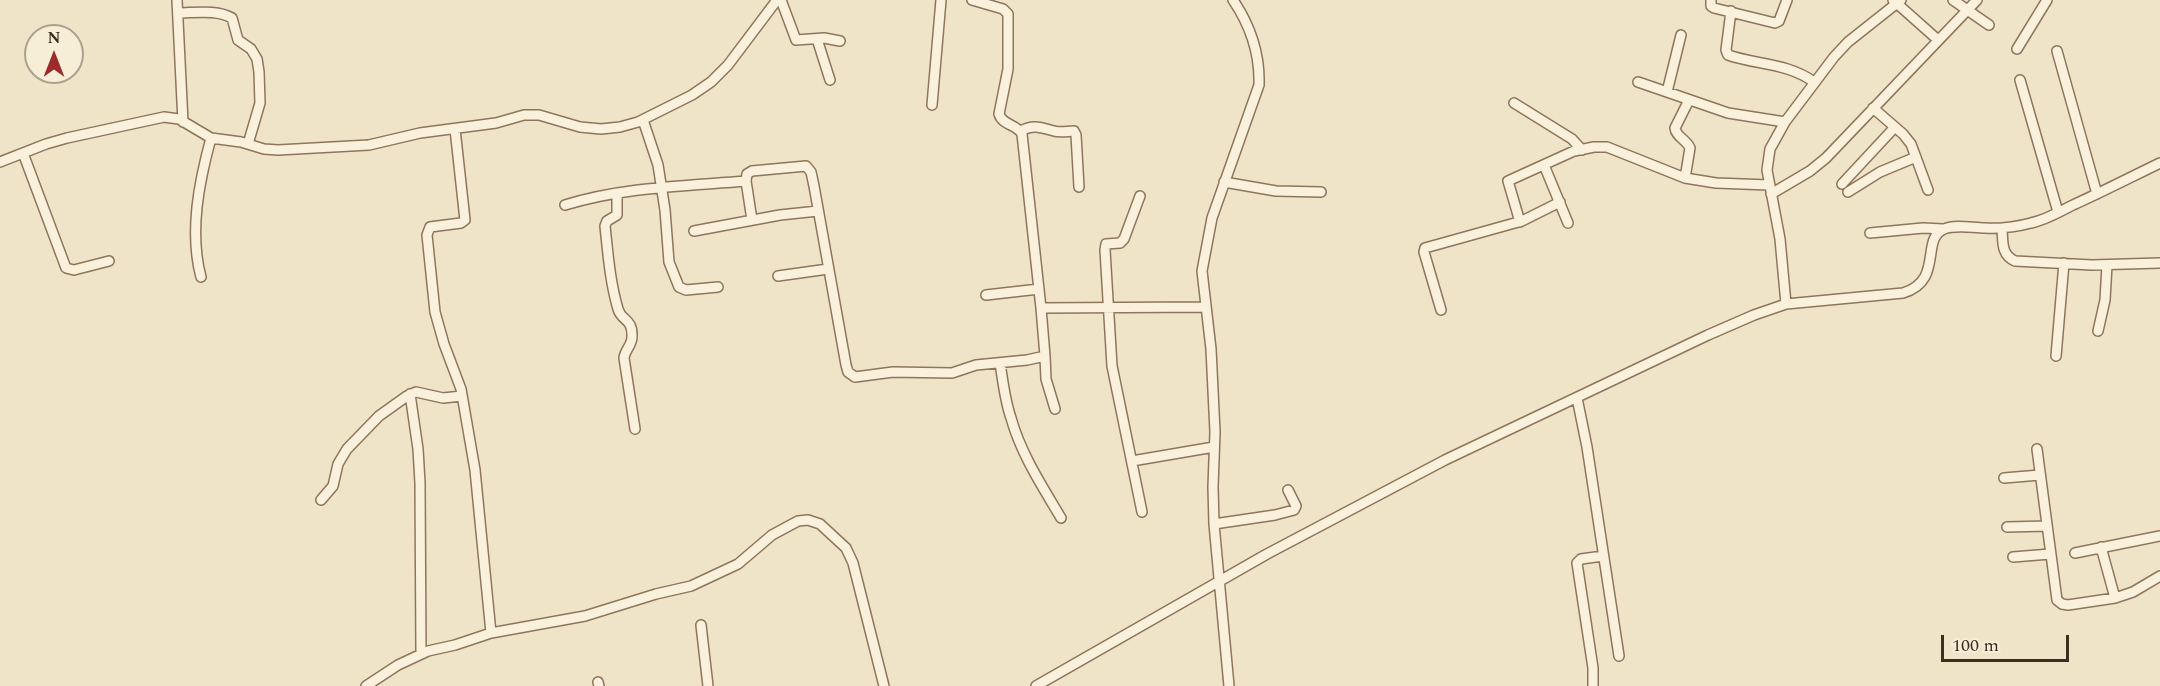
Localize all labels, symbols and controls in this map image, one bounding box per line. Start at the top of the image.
north arrow [24,24,84,84]
text: N [47,26,61,50]
scale bar [1944,623,2072,661]
text: 100 m [1952,632,1999,659]

